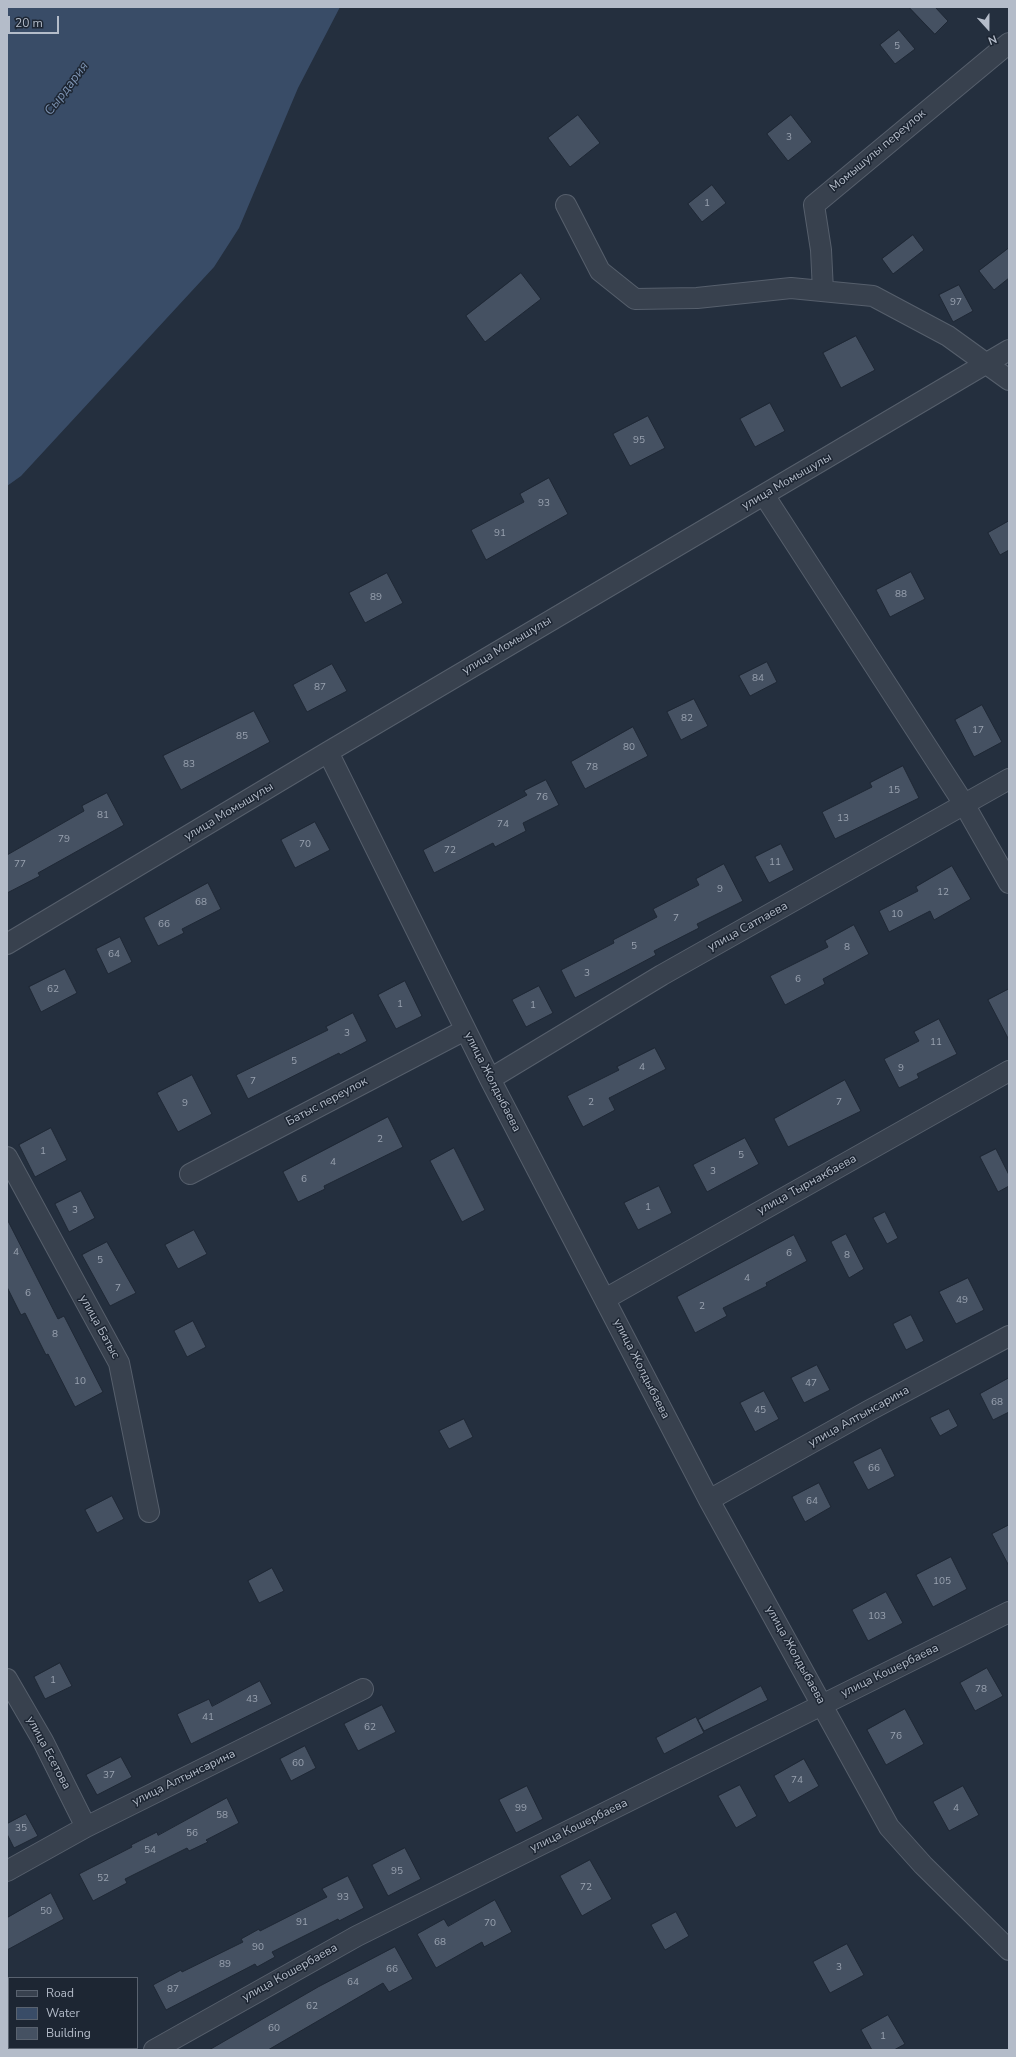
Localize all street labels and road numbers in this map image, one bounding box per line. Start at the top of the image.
street label: Момышулы переулок [827,107,929,195]
street label: улица Момышулы [739,450,835,514]
street label: улица Момышулы [460,614,554,678]
street label: улица Момышулы [182,780,276,844]
street label: улица Сатпаева [705,899,791,955]
street label: улица Жолдыбаева [461,1030,523,1134]
street label: Батыс переулок [284,1074,370,1130]
street label: улица Тырнакбаева [755,1152,859,1218]
street label: улица Батыс [76,1293,122,1361]
street label: улица Жолдыбаева [610,1317,672,1421]
street label: улица Алтынсарина [806,1383,912,1451]
street label: улица Жолдыбаева [762,1603,828,1707]
street label: улица Кошербаева [839,1641,941,1701]
street label: улица Есетова [23,1714,73,1792]
street label: улица Алтынсарина [130,1747,238,1809]
street label: улица Кошербаева [528,1796,630,1856]
street label: улица Кошербаева [240,1941,340,2005]

